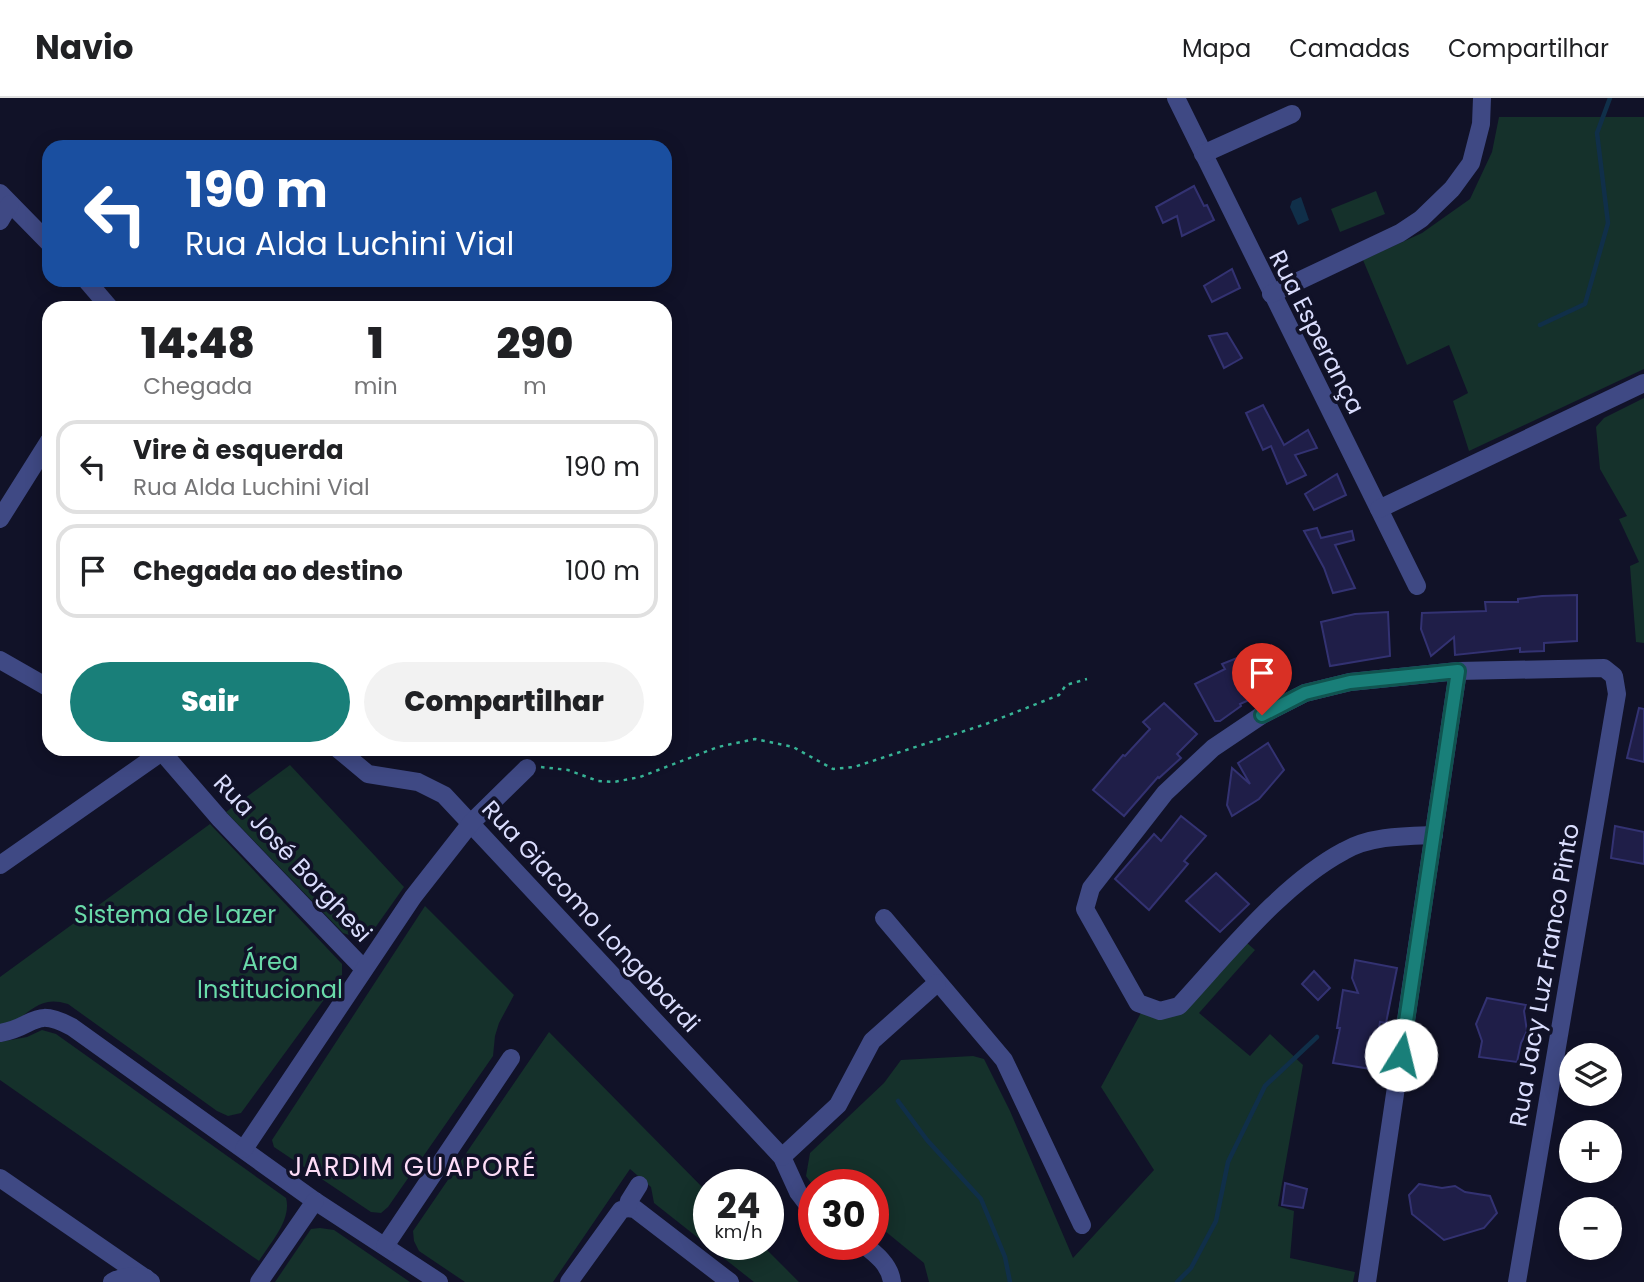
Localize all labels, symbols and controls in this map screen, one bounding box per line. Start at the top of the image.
text: Navio [35,24,134,71]
text: Mapa [1182,32,1251,65]
text: Camadas [1289,32,1410,65]
text: Compartilhar [1448,32,1609,65]
text: 190 m [185,156,328,224]
icon: left [70,168,161,259]
text: Rua Alda Luchini Vial [185,221,514,266]
street label: Rua Esperança [1261,244,1373,420]
text: 14:48 [141,314,255,373]
text: 1 [368,314,384,373]
text: 290 [496,314,573,373]
text: Chegada [143,370,252,402]
text: min [354,370,398,402]
text: m [523,370,547,402]
text: Vire à esquerda [133,432,344,468]
icon: left [74,448,112,486]
text: 190 m [565,449,640,485]
text: Rua Alda Luchini Vial [133,471,370,503]
icon: arrive [74,552,112,590]
text: Chegada ao destino [133,553,403,589]
text: 100 m [565,553,640,589]
pin [1232,643,1292,715]
icon: arrive [1243,654,1281,692]
button: Sair [70,662,350,742]
button: Compartilhar [364,662,644,742]
street label: Rua José Borghesi [206,767,380,949]
street label: Rua Giacomo Longobardi [475,793,707,1039]
street label: Rua Jacy Luz Franco Pinto [1501,821,1587,1129]
park label: Sistema de Lazer [74,898,276,931]
park label: Área Institucional [197,945,343,1006]
position arrow [1364,1018,1438,1092]
map controls [1559,1043,1622,1260]
button: layers [1559,1043,1622,1106]
button: + [1559,1120,1622,1183]
district label: JARDIM GUAPORÉ [288,1149,538,1185]
speed limit sign: 30 [798,1169,889,1260]
text: 24 [717,1181,760,1230]
button: − [1559,1197,1622,1260]
text: km/h [715,1219,762,1244]

